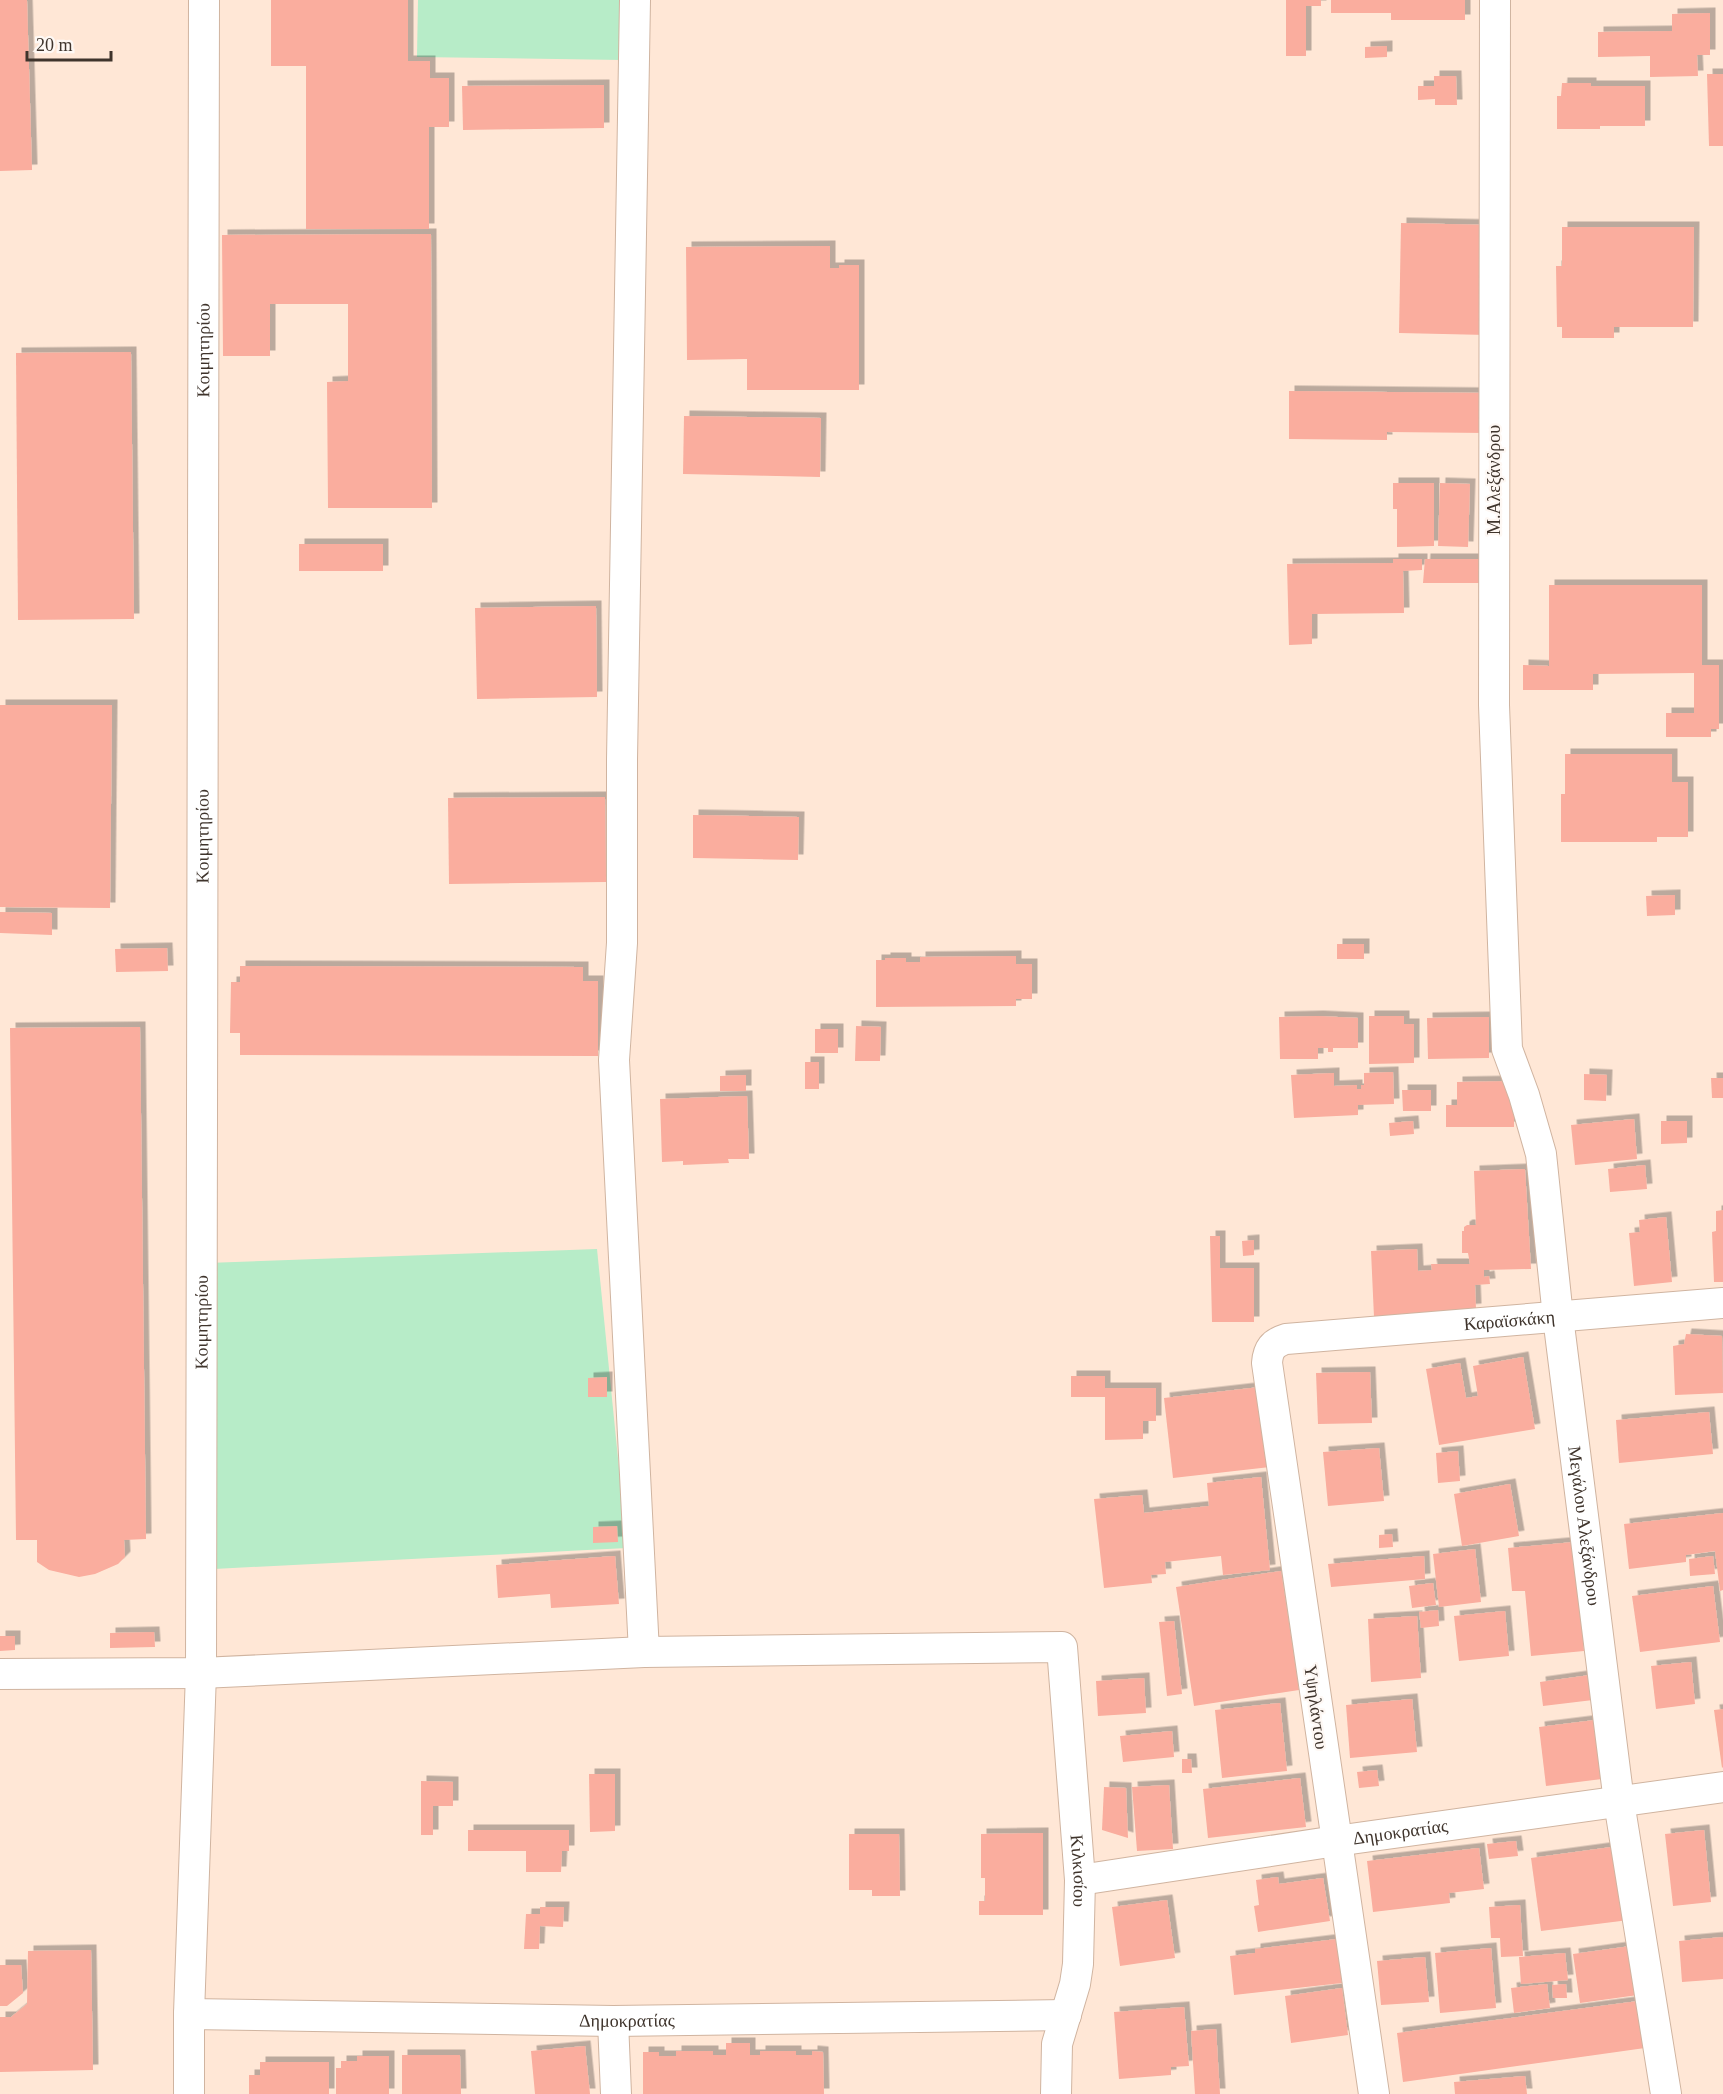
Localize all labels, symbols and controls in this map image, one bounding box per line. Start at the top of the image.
scale bar [27,24,111,62]
text: 20 m [36,35,73,55]
street label: Κοιμητηρίου [193,303,213,397]
street label: Μ.Αλεξάνδρου [1484,425,1504,535]
street label: Κοιμητηρίου [192,789,213,883]
street label: Κοιμητηρίου [192,1275,212,1369]
street label: Καραϊσκάκη [1463,1307,1556,1334]
street label: Μεγάλου Αλεξάνδρου [1564,1445,1604,1607]
street label: Υψηλάντου [1300,1663,1332,1751]
street label: Δημοκρατίας [1352,1815,1449,1849]
street label: Κιλκισίου [1067,1834,1090,1907]
street label: Δημοκρατίας [579,2010,675,2031]

